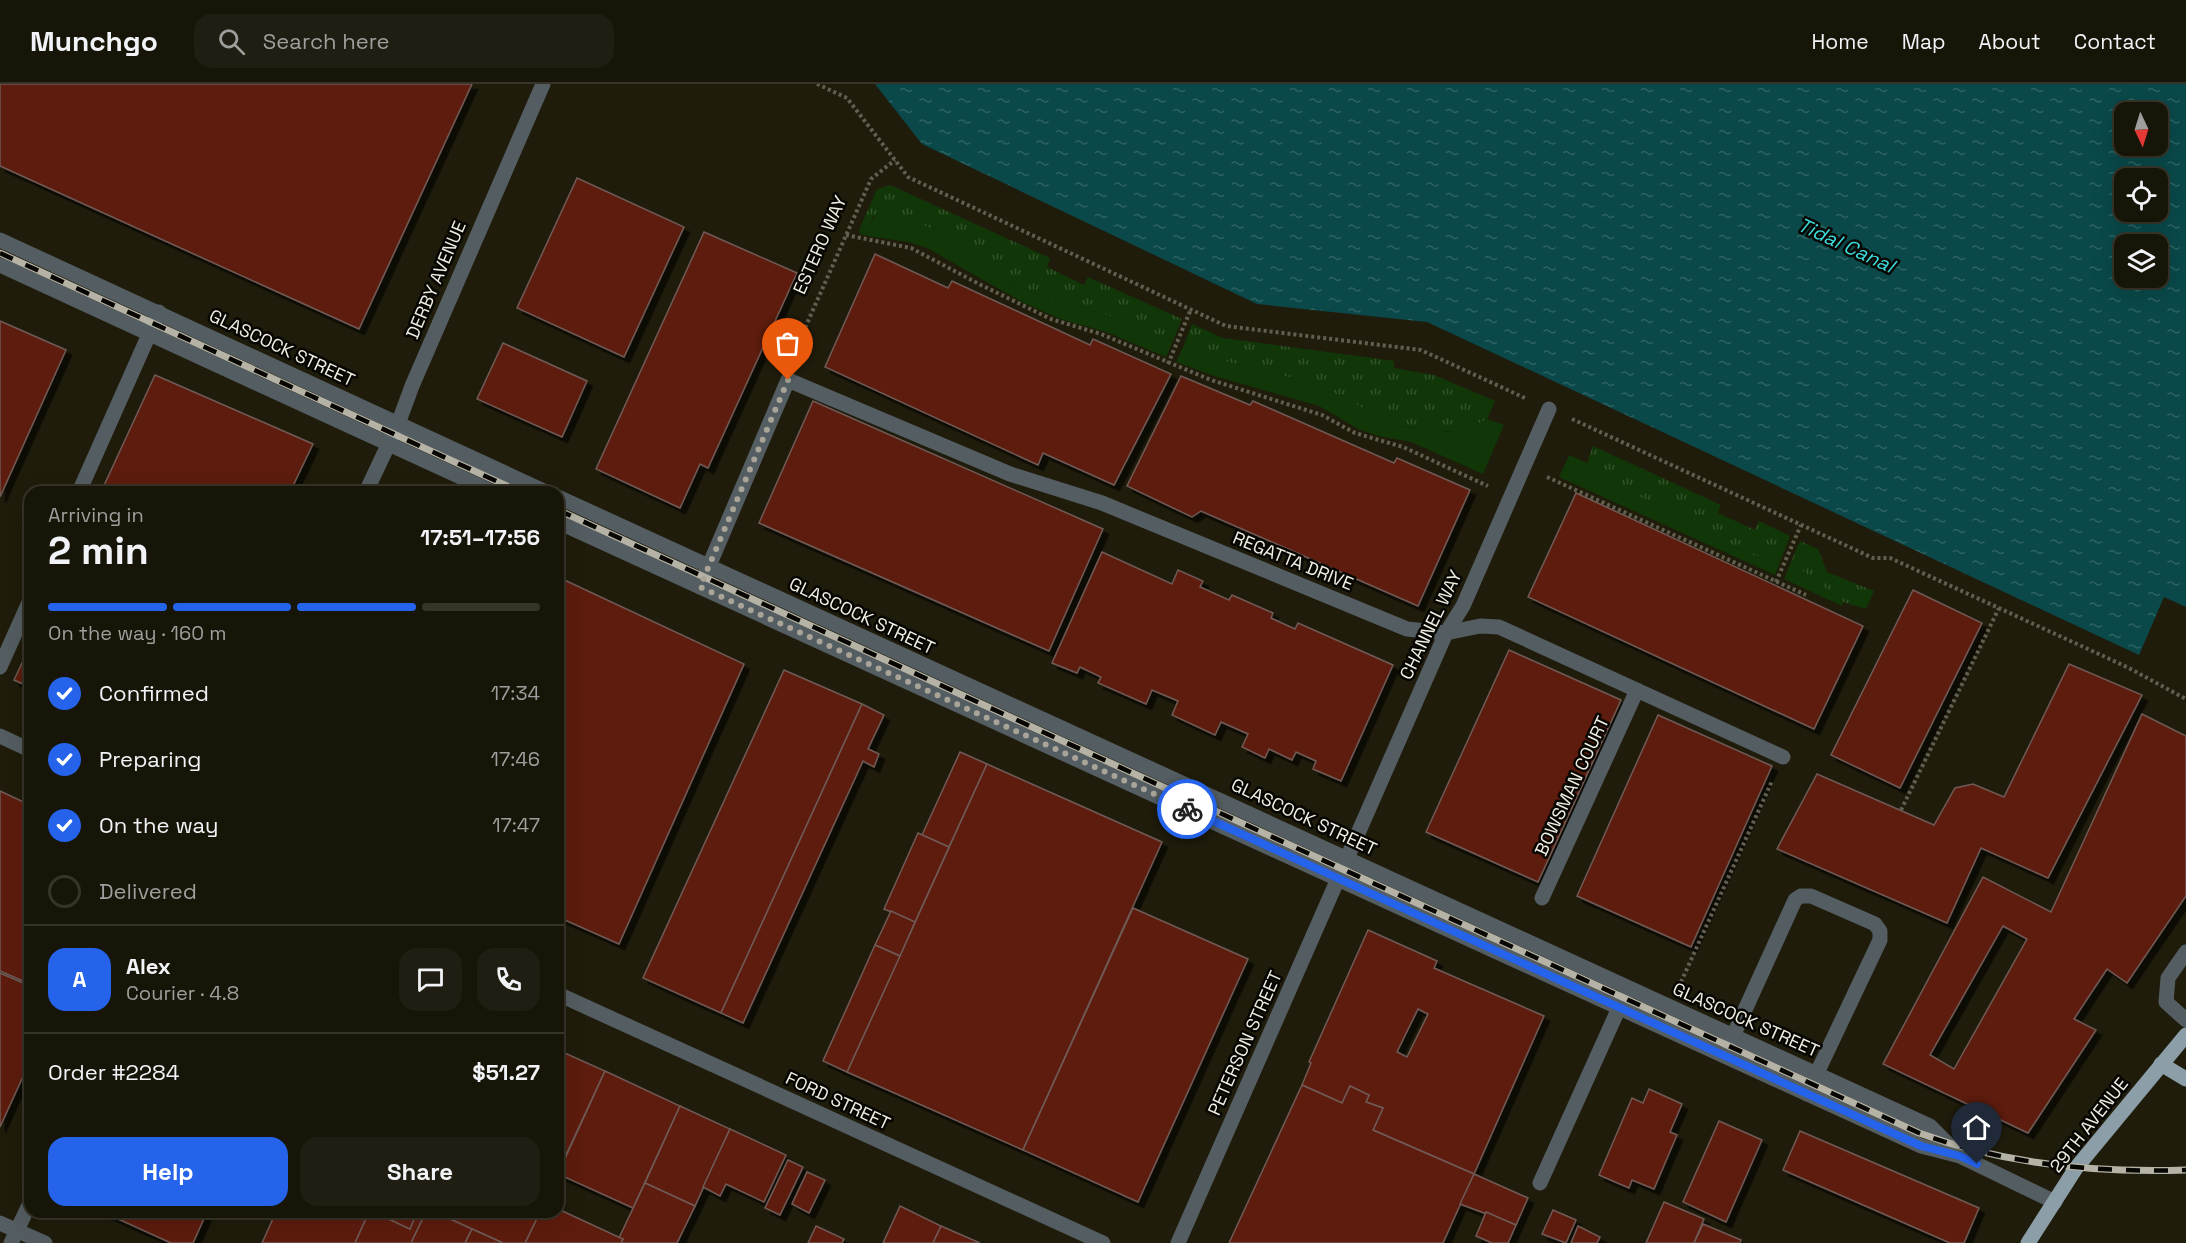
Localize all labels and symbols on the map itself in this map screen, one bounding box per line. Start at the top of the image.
north arrow [2114,102,2168,156]
street label: ESTERO WAY [788,192,852,298]
water label: Tidal Canal [1793,211,1900,280]
street label: DERBY AVENUE [400,217,471,342]
street label: GLASCOCK STREET [206,304,359,392]
pin [762,318,813,380]
street label: REGATTA DRIVE [1230,526,1357,595]
street label: CHANNEL WAY [1394,566,1467,683]
street label: GLASCOCK STREET [786,572,939,660]
street label: BOWSMAN COURT [1529,712,1614,859]
street label: GLASCOCK STREET [1228,773,1381,861]
courier [1157,779,1217,839]
street label: PETERSON STREET [1202,967,1287,1119]
street label: GLASCOCK STREET [1669,977,1823,1062]
street label: FORD STREET [782,1066,895,1135]
street label: 29TH AVENUE [2044,1073,2133,1177]
pin [1951,1102,2002,1164]

